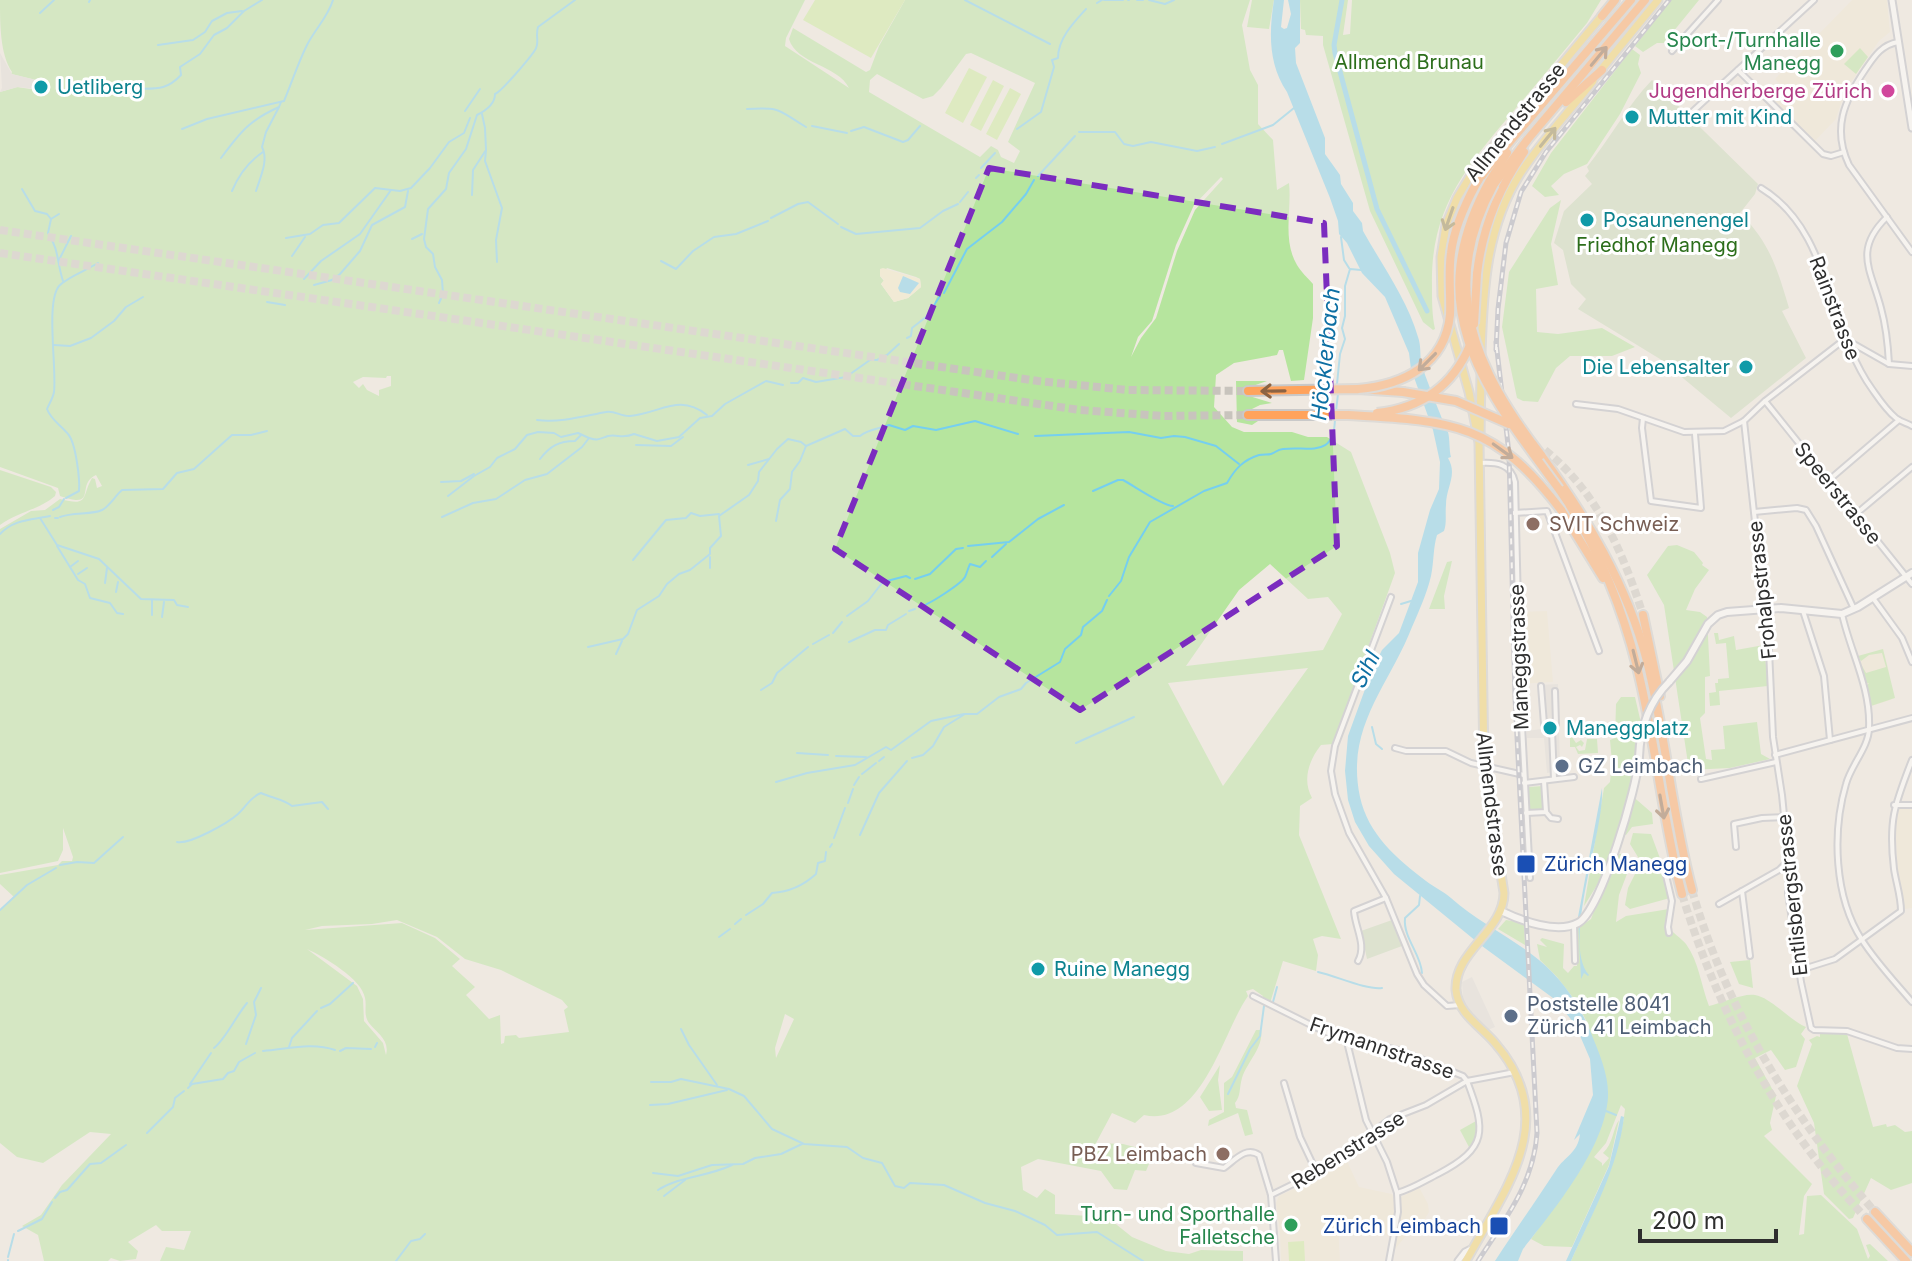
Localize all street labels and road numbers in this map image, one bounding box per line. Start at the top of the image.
street label: Allmendstrasse [1460,58,1570,186]
street label: Rainstrasse [1804,253,1866,363]
street label: Speerstrasse [1789,437,1887,549]
street label: Frohalpstrasse [1743,520,1781,660]
street label: Maneggstrasse [1504,584,1534,730]
street label: Allmendstrasse [1471,730,1513,878]
street label: Entlisbergstrasse [1772,813,1812,977]
street label: Frymannstrasse [1307,1012,1457,1084]
street label: Rebenstrasse [1287,1106,1409,1194]

